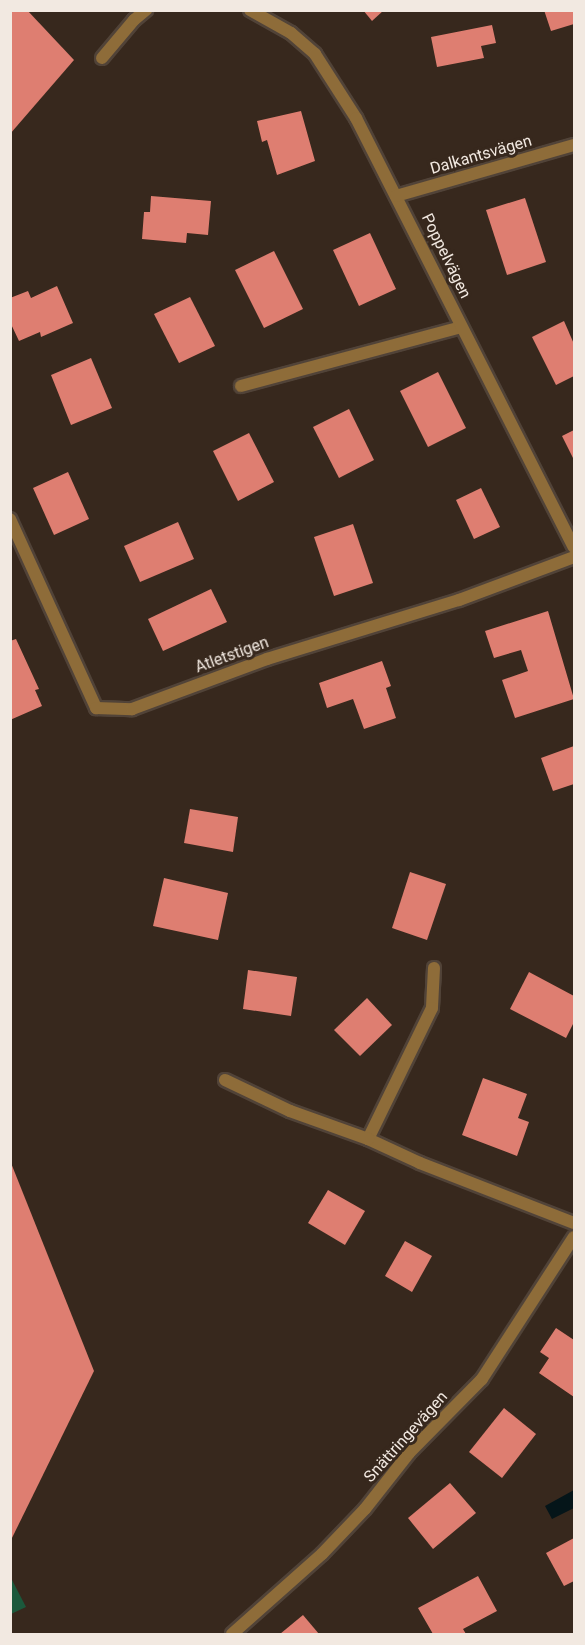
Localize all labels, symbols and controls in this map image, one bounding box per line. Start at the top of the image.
street label: Dalkantsvägen [428,131,534,179]
street label: Poppelvägen [417,210,475,302]
street label: Atletstigen [193,633,271,677]
street label: Snättringevägen [360,1388,452,1486]

